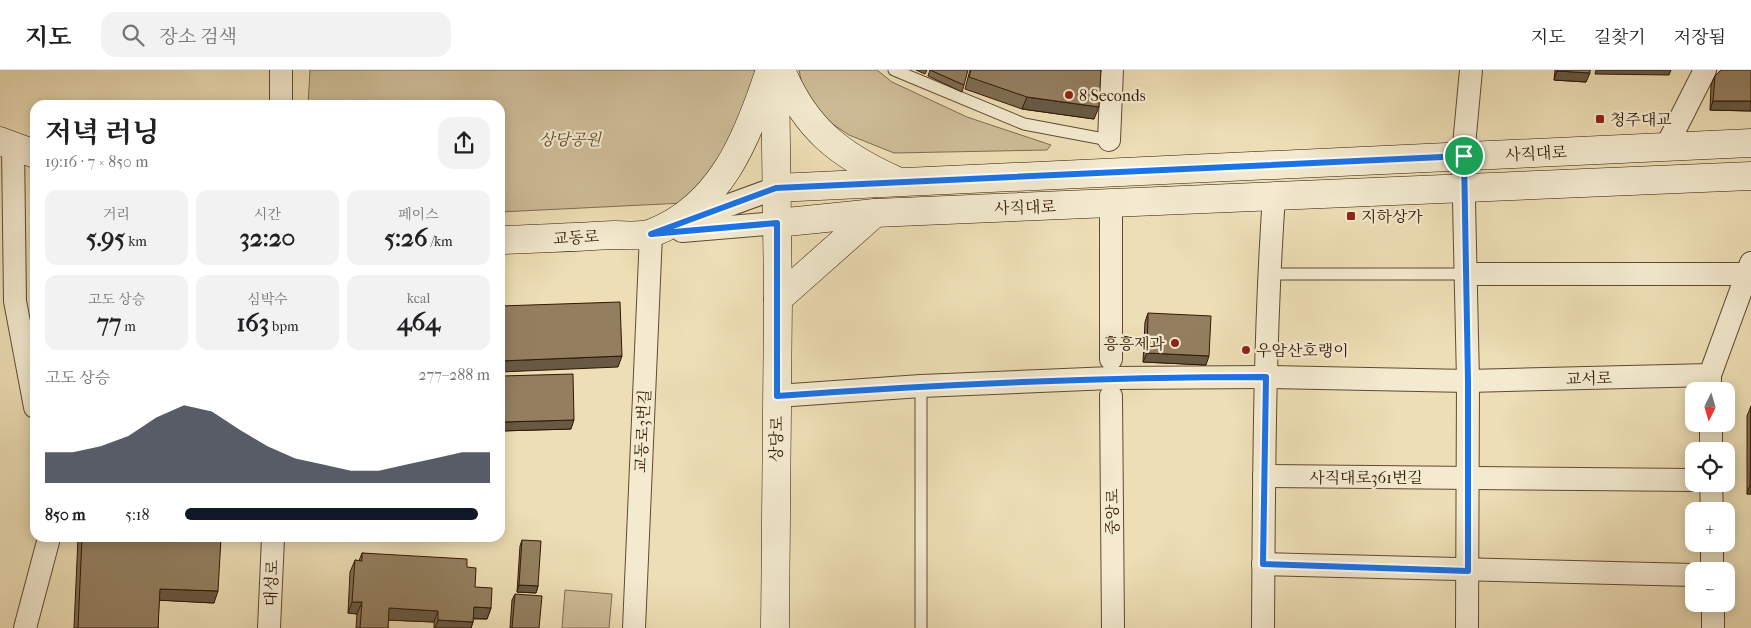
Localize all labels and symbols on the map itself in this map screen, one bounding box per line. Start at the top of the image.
place label: 8 Seconds [1079,86,1146,105]
marker: 8 Seconds [1063,89,1075,101]
place label: 청주대교 [1610,110,1672,129]
marker: 청주대교 [1594,113,1606,125]
park label: 상당공원 [539,130,602,149]
pin [1443,135,1485,177]
street label: 사직대로 [1505,142,1568,165]
street label: 사직대로 [994,197,1057,218]
place label: 지하상가 [1361,207,1423,226]
marker: 지하상가 [1345,210,1357,222]
street label: 교동로 [552,227,600,248]
place label: 흥흥제과 [1103,334,1166,353]
marker: 흥흥제과 [1169,337,1181,349]
place label: 우암산호랭이 [1256,341,1349,360]
marker: 우암산호랭이 [1240,344,1252,356]
street label: 교서로 [1566,369,1613,388]
north arrow [1685,382,1735,432]
street label: 교동로3번길 [631,389,654,473]
street label: 상당로 [767,415,786,462]
street label: 사직대로361번길 [1309,468,1423,487]
street label: 중앙로 [1103,488,1122,535]
street label: 대성로 [261,559,282,607]

